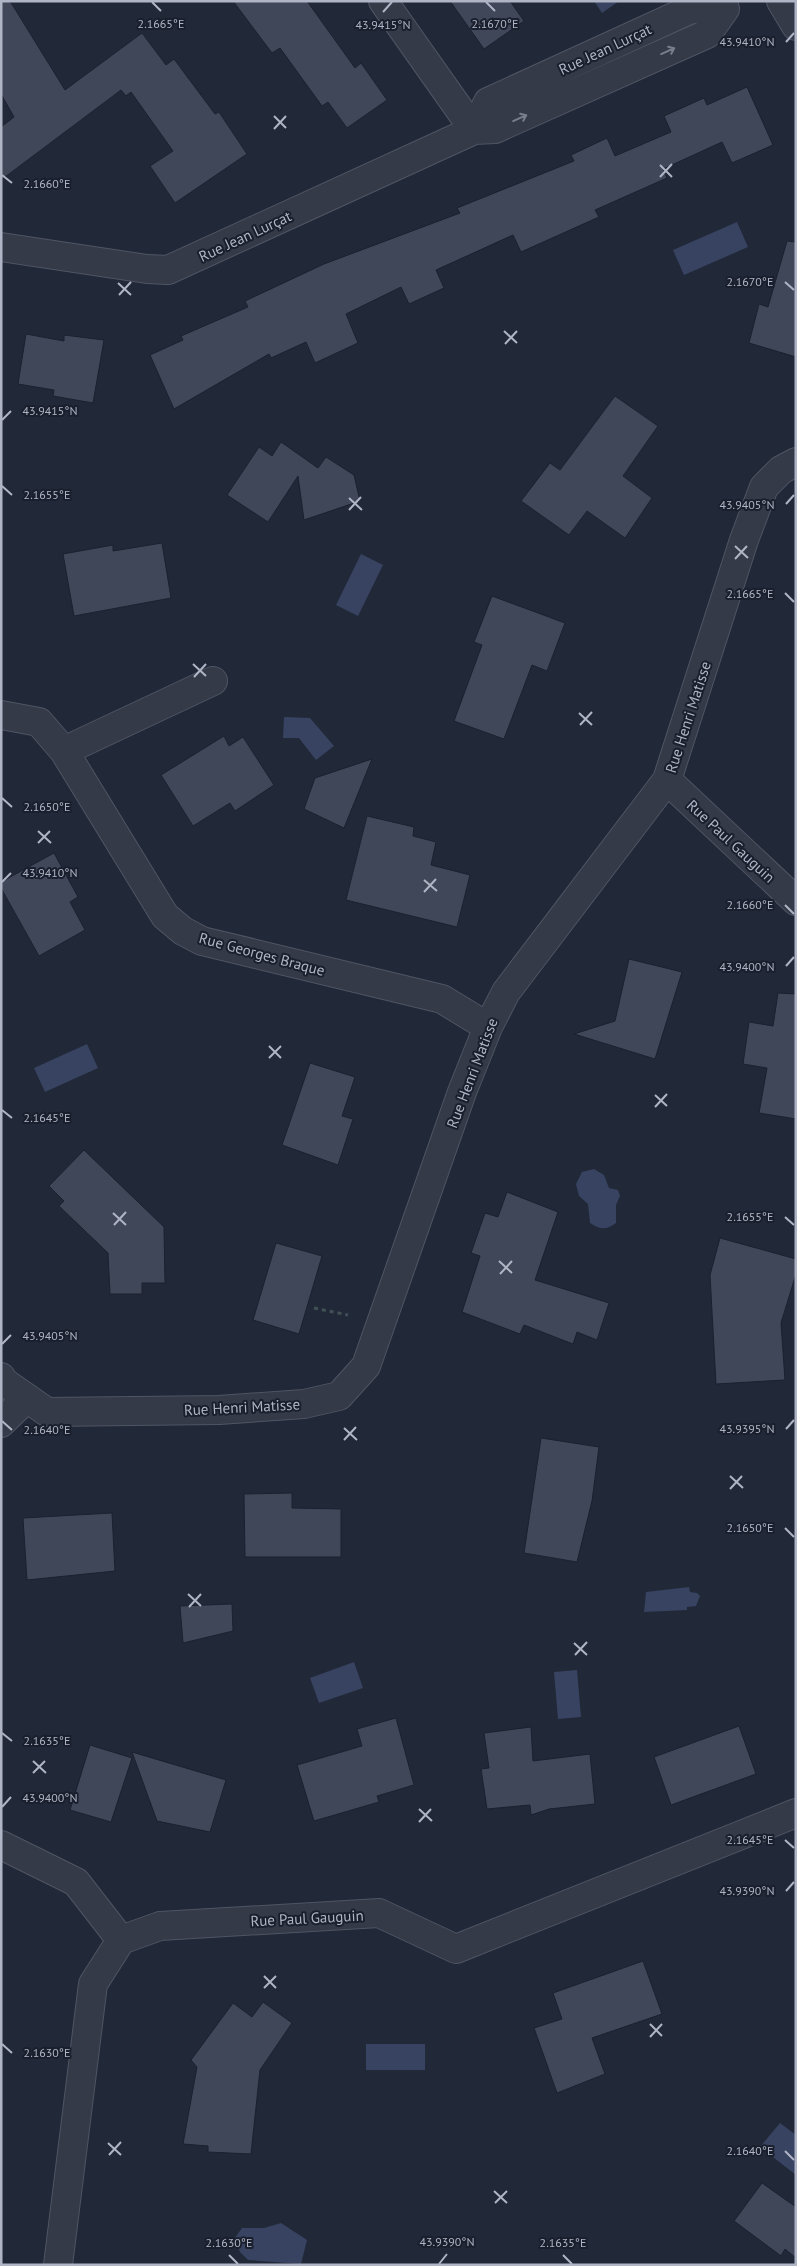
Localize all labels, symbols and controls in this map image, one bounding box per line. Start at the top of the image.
text: 2.1665°E [138,16,184,31]
text: 2.1670°E [472,16,518,31]
text: 43.9415°N [356,17,410,32]
street label: Rue Jean Lurçat [556,19,654,79]
text: 43.9410°N [720,34,774,49]
one-way arrow [660,46,675,56]
one-way arrow [512,112,527,122]
text: 2.1660°E [24,176,70,191]
street label: Rue Jean Lurçat [196,206,294,266]
text: 2.1670°E [727,274,773,289]
text: 43.9415°N [23,403,77,418]
text: 2.1655°E [24,487,70,502]
text: 43.9405°N [720,497,774,512]
text: 2.1665°E [727,586,773,601]
street label: Rue Henri Matisse [661,659,715,775]
street label: Rue Paul Gauguin [683,795,779,887]
text: 2.1650°E [24,799,70,814]
text: 43.9410°N [23,865,77,880]
text: 2.1660°E [727,897,773,912]
street label: Rue Georges Braque [197,928,327,980]
text: 43.9400°N [720,959,774,974]
street label: Rue Henri Matisse [442,1015,502,1131]
text: 2.1645°E [24,1110,70,1125]
text: 2.1655°E [727,1209,773,1224]
text: 43.9405°N [23,1328,77,1343]
street label: Rue Henri Matisse [183,1394,301,1420]
text: 43.9395°N [720,1421,774,1436]
text: 2.1640°E [24,1422,70,1437]
text: 2.1650°E [727,1520,773,1535]
text: 2.1635°E [24,1733,70,1748]
text: 43.9400°N [23,1790,77,1805]
text: 2.1645°E [727,1832,773,1847]
text: 43.9390°N [720,1883,774,1898]
street label: Rue Paul Gauguin [250,1906,364,1930]
text: 2.1630°E [24,2045,70,2060]
text: 2.1640°E [727,2143,773,2158]
text: 43.9390°N [420,2234,474,2249]
text: 2.1630°E [206,2235,252,2250]
text: 2.1635°E [540,2235,586,2250]

